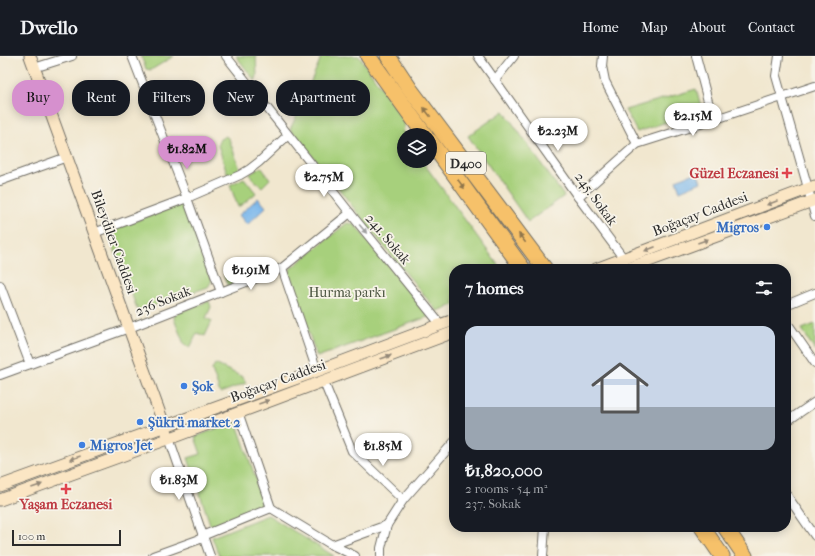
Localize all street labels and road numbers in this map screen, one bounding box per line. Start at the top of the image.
road number: D400 [446,152,486,174]
street label: 245. Sokak [571,169,622,230]
street label: Bileydiler Caddesi [87,188,141,296]
street label: Boğaçay Caddesi [650,188,750,240]
street label: 241. Sokak [362,210,415,269]
street label: 236 Sokak [133,282,194,320]
street label: Boğaçay Caddesi [228,356,328,406]

